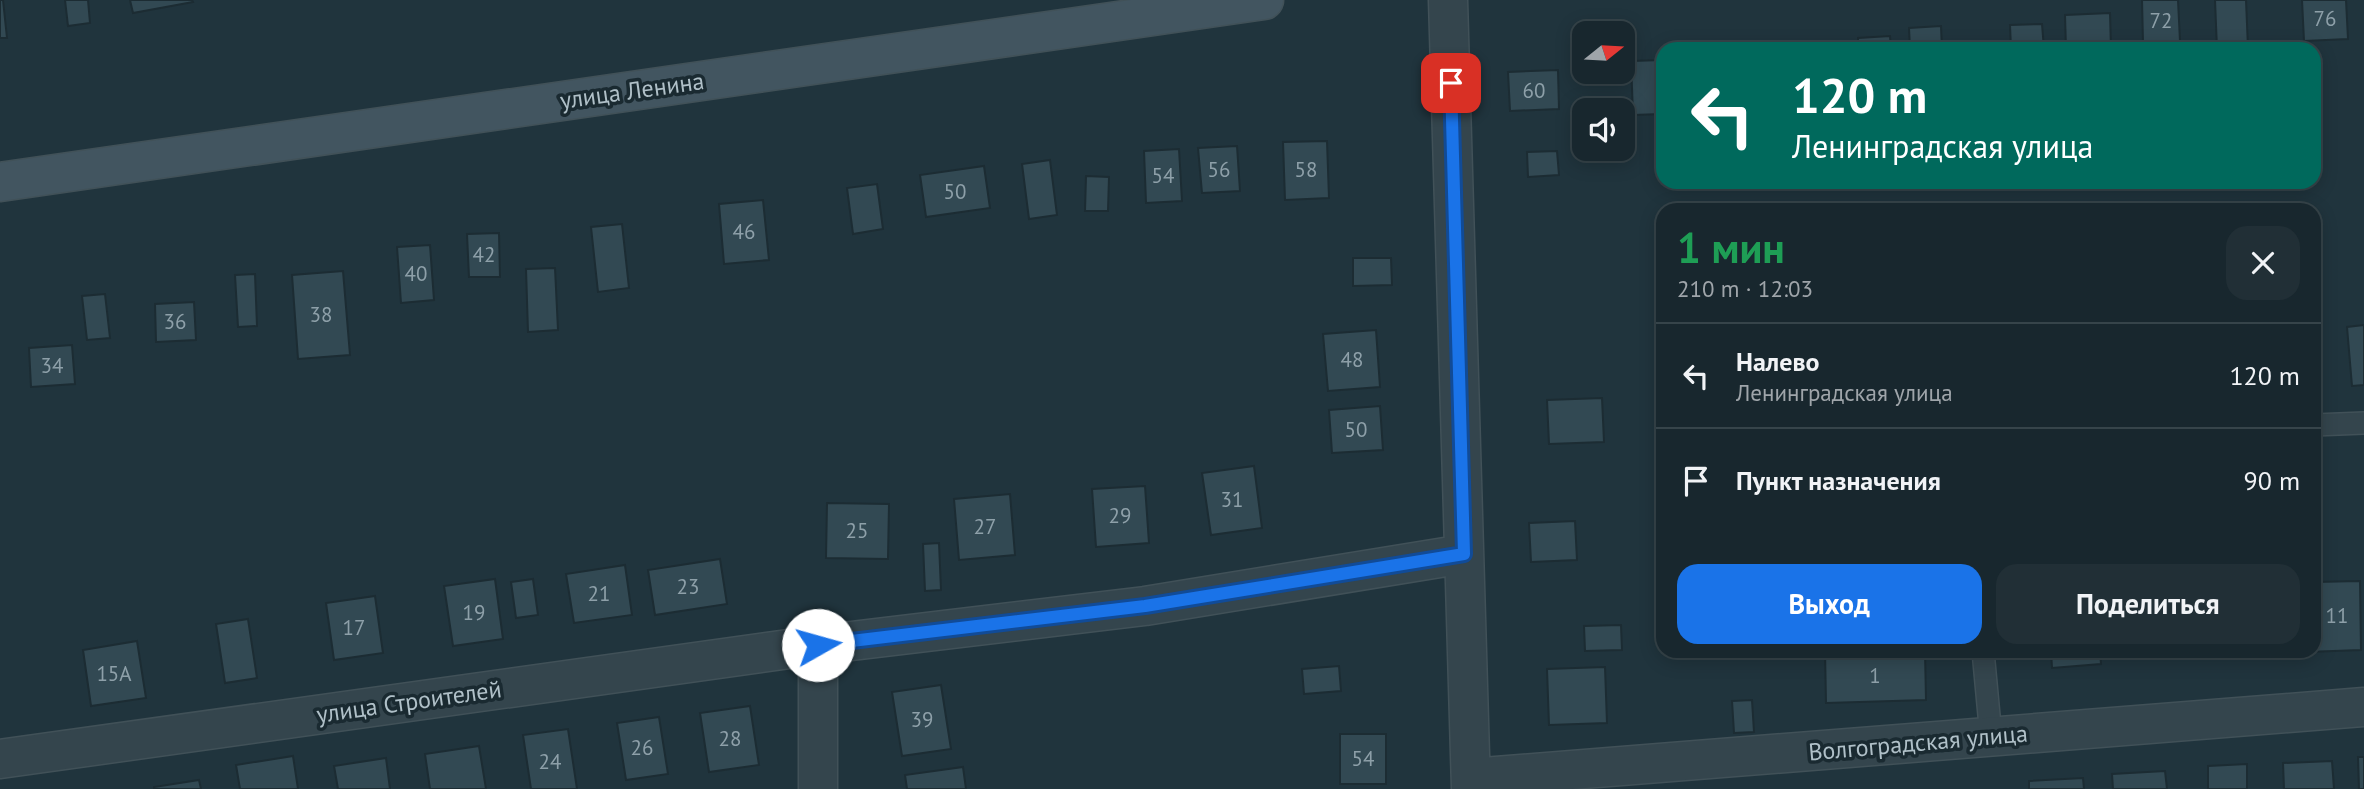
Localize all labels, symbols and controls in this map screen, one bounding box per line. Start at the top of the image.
house number: 76 [2314,5,2336,32]
house number: 72 [2150,7,2172,34]
north arrow [1572,21,1634,84]
map controls [1572,21,1635,161]
pin [1421,53,1481,113]
text: 120 m [1792,63,1927,127]
icon: arrive [1432,64,1470,102]
street label: улица Ленина [558,65,706,116]
icon: left [1677,70,1768,161]
house number: 60 [1523,77,1545,104]
button: sound [1572,98,1635,161]
text: Ленинградская улица [1792,125,2093,167]
house number: 56 [1208,156,1230,183]
house number: 58 [1295,156,1317,183]
house number: 54 [1152,162,1174,189]
house number: 50 [944,178,966,205]
house number: 46 [733,218,755,245]
text: 1 мин [1677,220,1785,275]
button: close [2226,226,2300,300]
house number: 42 [473,241,495,268]
house number: 40 [405,260,427,287]
text: 210 m · 12:03 [1677,274,1813,303]
house number: 38 [310,301,332,328]
house number: 36 [164,308,186,335]
text: Налево [1736,345,1820,378]
house number: 48 [1341,346,1363,373]
house number: 34 [41,352,63,379]
icon: left [1677,357,1715,395]
text: 120 m [2229,359,2300,392]
text: Ленинградская улица [1736,378,1953,407]
house number: 50 [1345,416,1367,443]
icon: arrive [1677,462,1715,500]
text: Пункт назначения [1736,464,1941,497]
text: 90 m [2244,464,2300,497]
house number: 31 [1221,486,1243,513]
house number: 29 [1109,502,1131,529]
house number: 27 [974,513,996,540]
house number: 25 [846,517,868,544]
button: Выход [1677,564,1982,644]
button: Поделиться [1996,564,2300,644]
house number: 23 [677,573,699,600]
house number: 21 [588,580,610,607]
house number: 19 [463,599,485,626]
house number: 11 [2326,602,2348,629]
position arrow [781,608,855,682]
house number: 17 [343,614,365,641]
house number: 15А [96,660,132,687]
house number: 1 [1869,662,1881,689]
street label: улица Строителей [314,673,503,730]
house number: 39 [911,706,933,733]
street label: Волгоградская улица [1807,717,2029,768]
house number: 28 [719,725,741,752]
house number: 26 [631,734,653,761]
house number: 54 [1352,745,1374,772]
house number: 24 [539,748,561,775]

